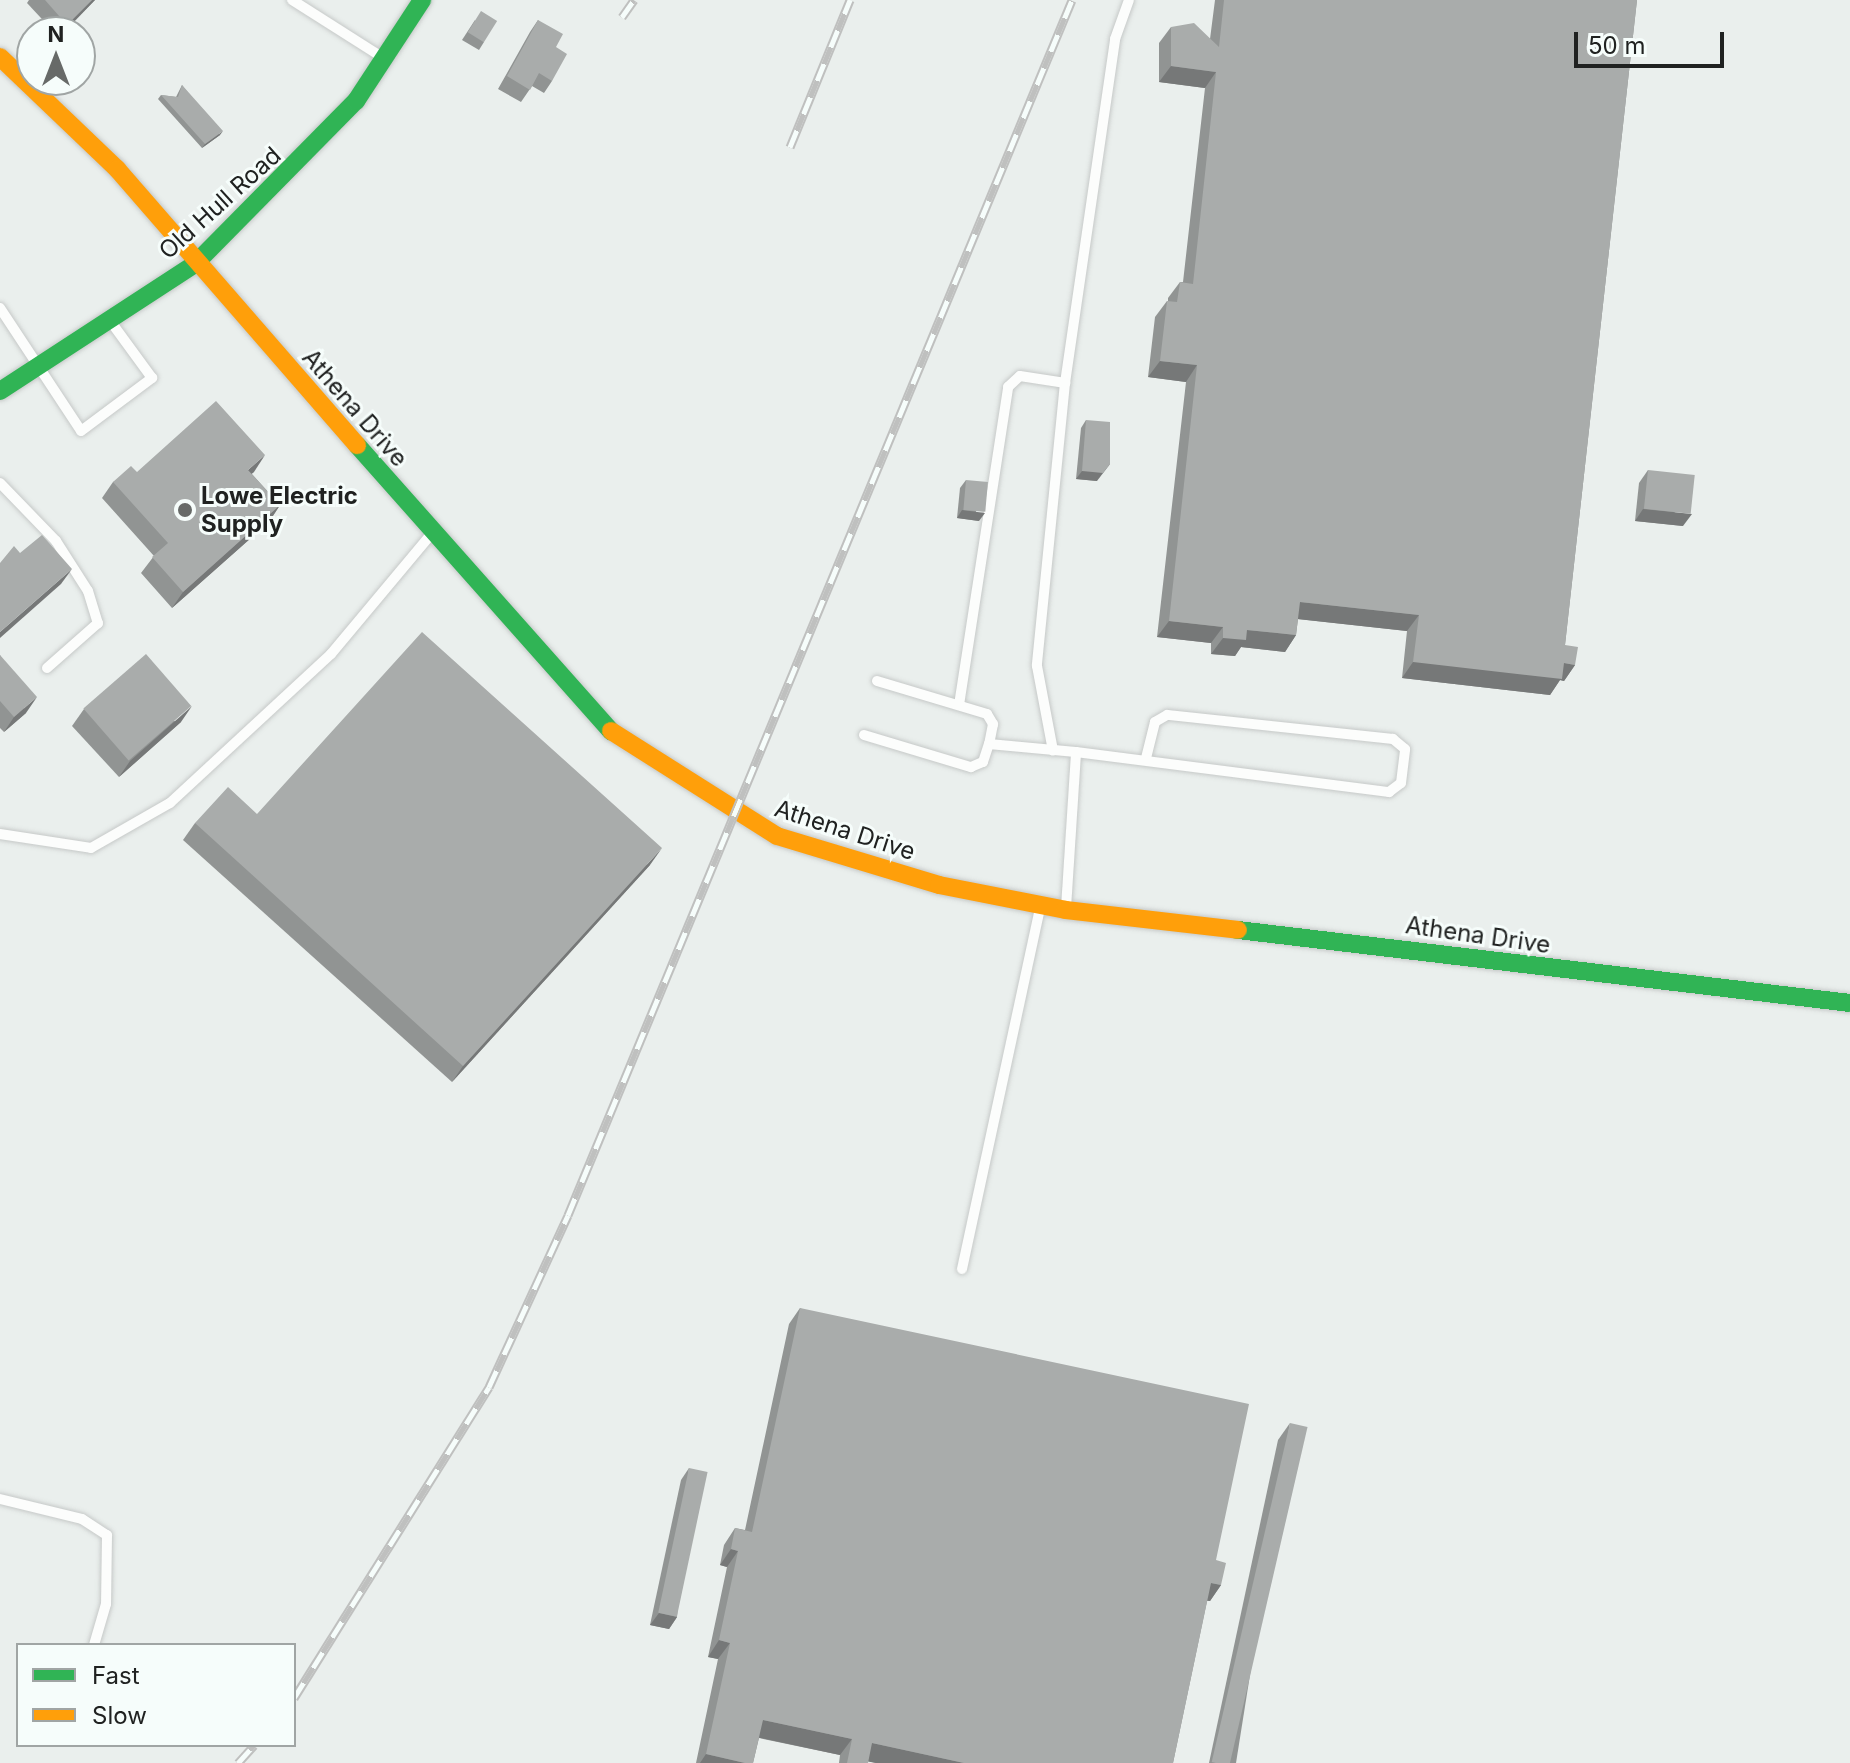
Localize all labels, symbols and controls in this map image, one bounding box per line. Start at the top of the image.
north arrow [16,16,96,96]
scale bar [1578,16,1728,66]
text: N [48,21,64,47]
text: 50 m [1588,31,1646,60]
street label: Old Hull Road [153,141,287,265]
street label: Athena Drive [296,343,414,473]
place label: Lowe Electric Supply [201,482,358,538]
marker: Lowe Electric Supply [176,501,194,519]
street label: Athena Drive [771,794,919,866]
street label: Athena Drive [1404,911,1552,959]
legend [16,1643,296,1747]
text: Fast [92,1661,140,1690]
text: Slow [92,1701,147,1730]

